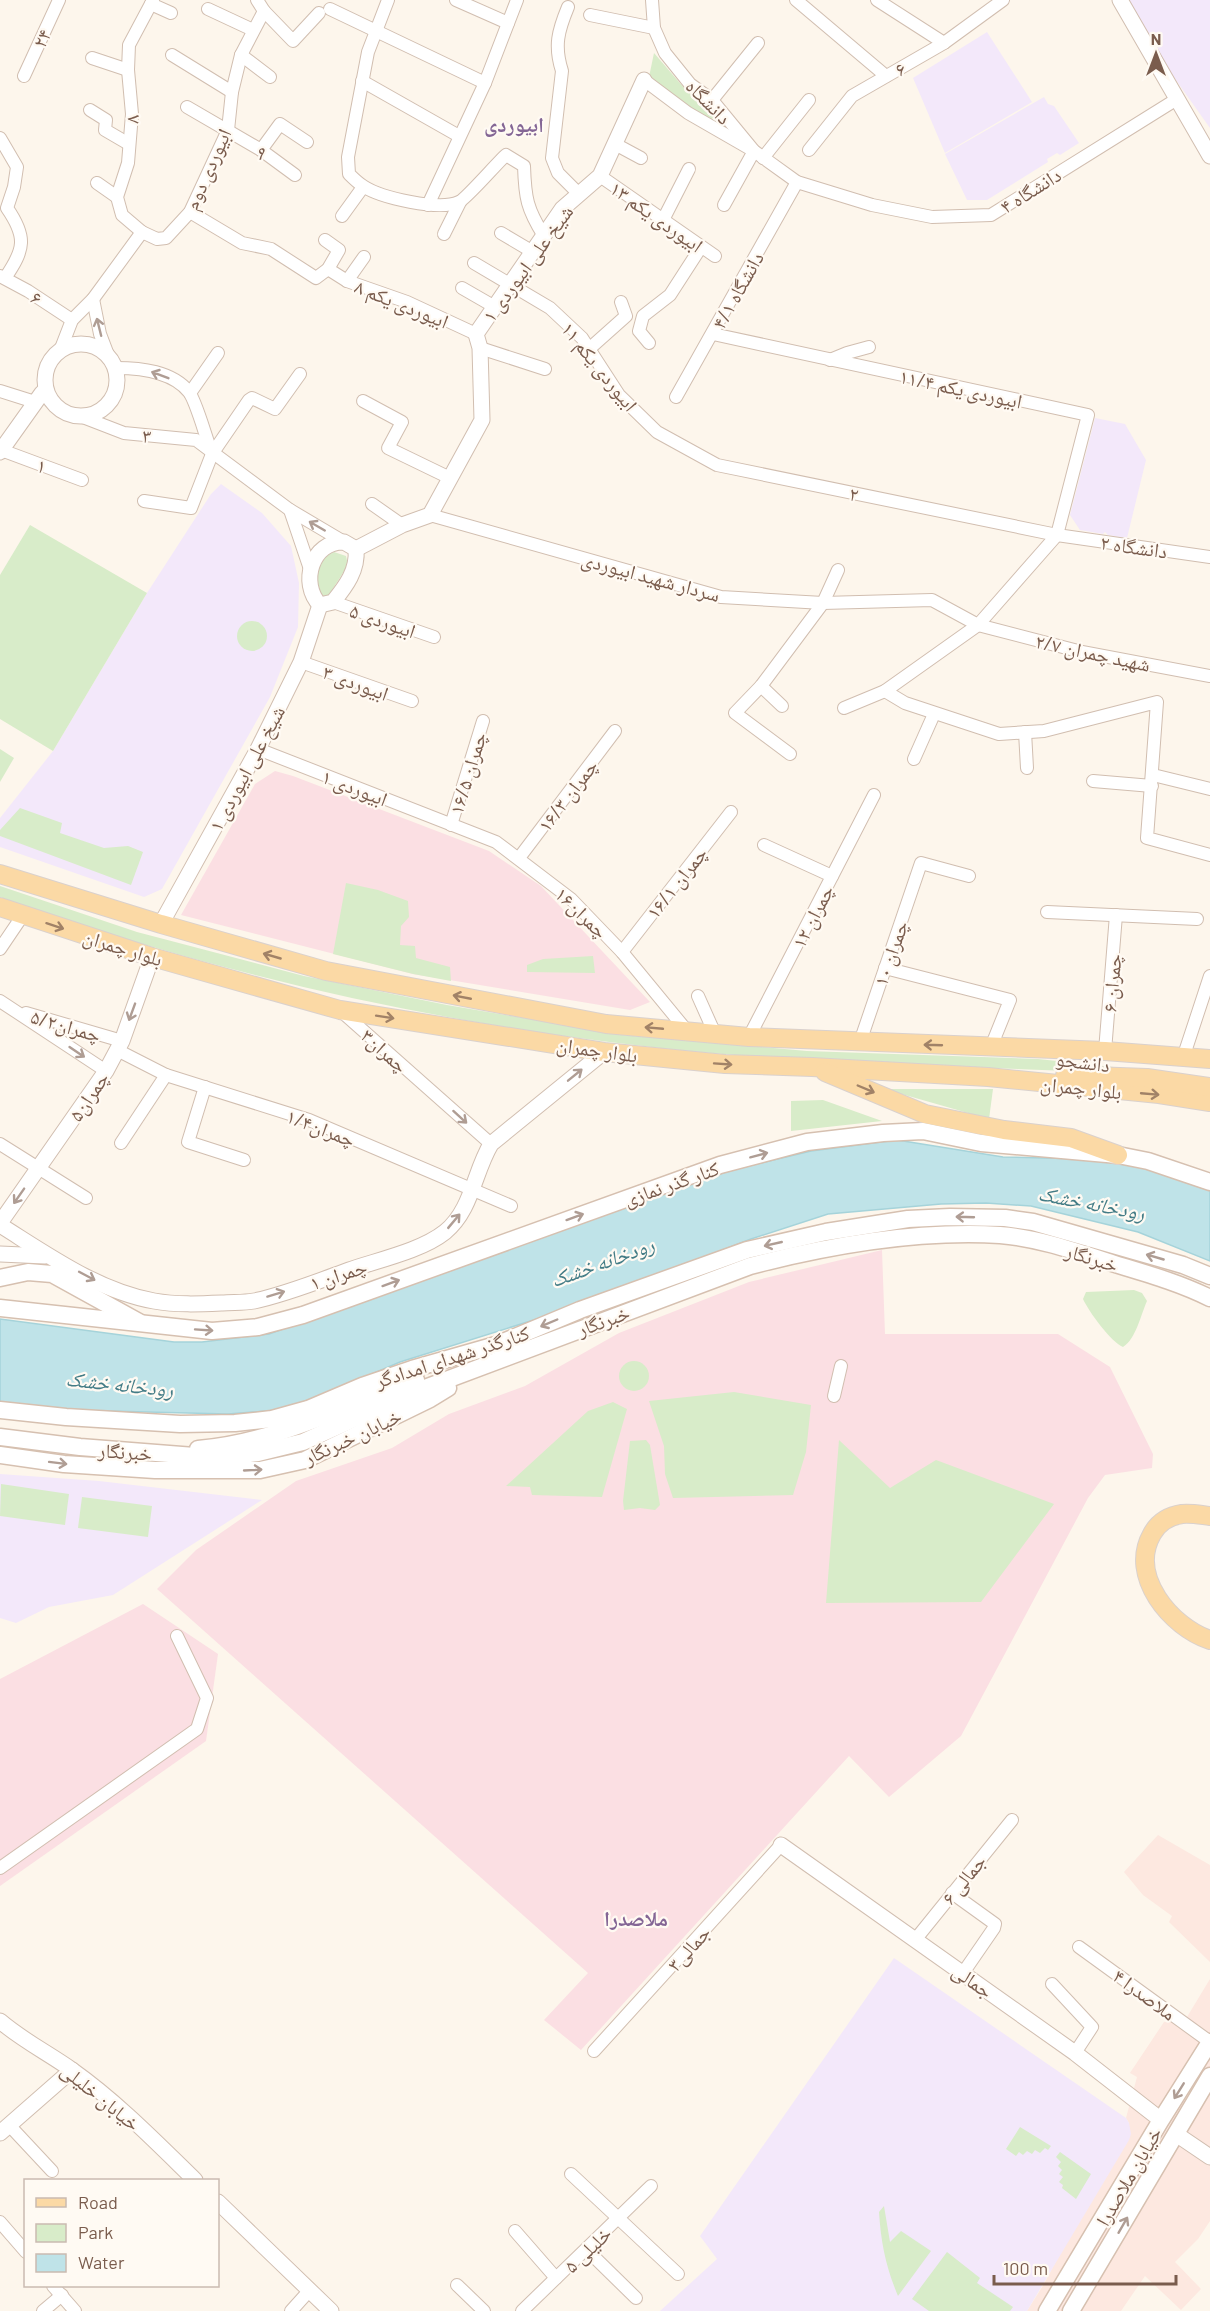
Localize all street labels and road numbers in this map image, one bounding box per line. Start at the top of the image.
street label: ۲۴ [26,25,56,51]
street label: ۶ [890,55,910,81]
street label: دانشگاه [681,73,737,129]
street label: ۸ [119,114,143,124]
street label: ابیوردی دوم [178,125,238,215]
street label: ۹ [252,140,272,164]
street label: ۴ دانشگاه [995,162,1065,218]
street label: ۱۳ ابیوردی یکم [604,175,708,259]
street label: شیخ علی ابیوردی ۱ [477,200,579,327]
street label: ۴/۱ دانشگاه [706,247,768,333]
street label: ۸ ابیوردی یکم [351,273,452,335]
street label: ۶ [27,284,47,310]
street label: ۱۱ ابیوردی یکم [554,317,643,417]
street label: ۱۱/۴ ابیوردی یکم [897,363,1024,416]
street label: ۳ [141,423,153,447]
street label: ۱ [34,452,50,478]
street label: ۲ [847,480,861,506]
street label: ۲ دانشگاه [1099,529,1169,563]
street label: سردار شهید ابیوردی [579,546,723,607]
street label: ۵ ابیوردی [347,598,419,643]
street label: ۲/۷ شهید چمران [1033,628,1153,677]
street label: ۳ ابیوردی [320,659,392,706]
street label: شیخ علی ابیوردی ۱ [203,701,291,836]
street label: ۱۶/۵ چمران [443,729,492,817]
street label: ۱۶/۳ چمران [532,754,603,837]
street label: ۱ ابیوردی [319,764,391,811]
street label: ۱۶/۱ چمران [641,841,712,923]
street label: ۱۲ چمران [786,880,839,952]
street label: چمران۱۶ [550,881,613,944]
street label: ۱۰ چمران [868,917,913,989]
street label: بلوار چمران [80,924,166,971]
street label: ۶ چمران [1096,953,1127,1013]
street label: چمران۵/۲ [28,1004,104,1047]
street label: چمران۳ [356,1023,413,1078]
street label: بلوار چمران [555,1031,639,1068]
street label: دانشجو [1054,1046,1112,1076]
street label: چمران۵ [63,1066,114,1126]
street label: بلوار چمران [1039,1071,1123,1104]
street label: چمران۱/۴ [283,1103,359,1152]
street label: کنار گذر نمازی [620,1155,722,1211]
street label: خبرنگار [1061,1237,1122,1277]
street label: چمران ۱ [306,1253,370,1295]
street label: خبرنگار [573,1299,633,1341]
street label: کنارگذر شهدای امدادگر [371,1320,532,1393]
street label: خیابان خبرنگار [298,1403,405,1470]
street label: خبرنگار [96,1437,153,1465]
street label: ۶ جمالی [936,1849,991,1909]
street label: جمالی۳ [661,1920,716,1976]
street label: جمالی [948,1958,998,2003]
street label: ۴ ملاصدرا [1109,1963,1181,2025]
street label: خیابان خلیلی [56,2057,146,2136]
street label: خیابان ملاصدرا [1090,2122,1167,2230]
street label: خلیلی ۵ [558,2221,617,2278]

